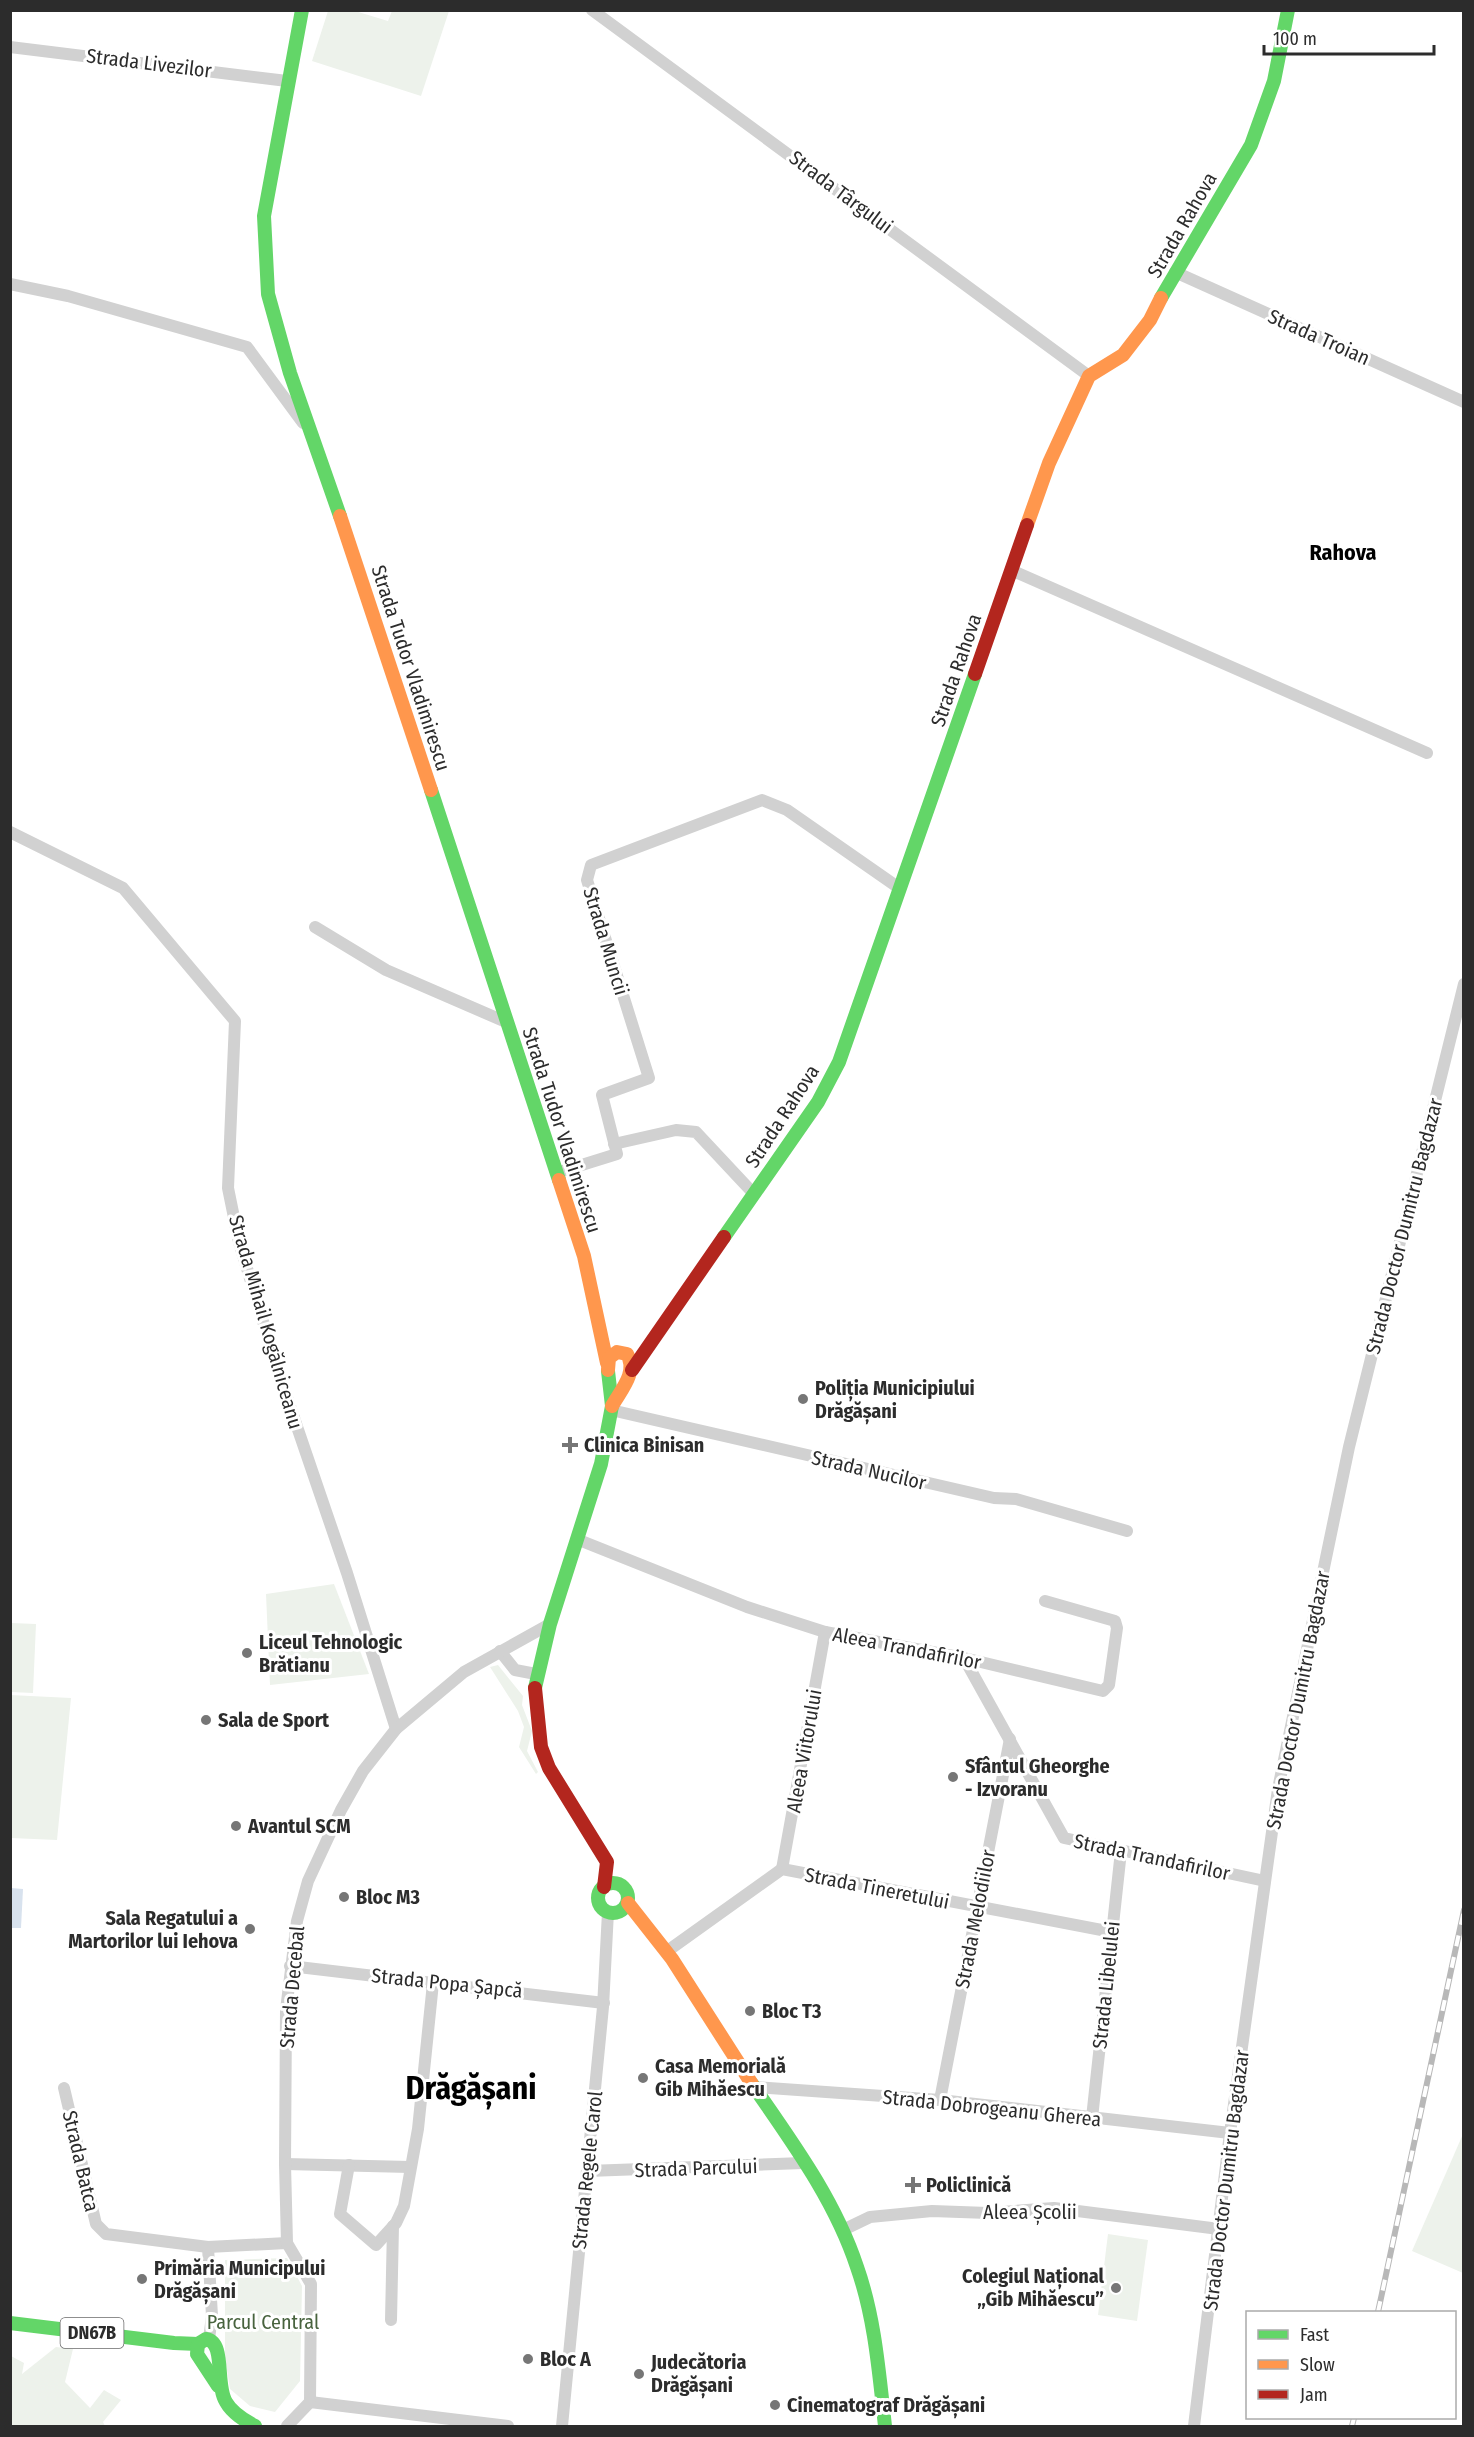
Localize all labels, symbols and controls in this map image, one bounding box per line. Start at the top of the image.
scale bar [1264,18,1434,56]
text: 100 m [1273,28,1317,50]
street label: Strada Livezilor [85,43,213,83]
street label: Strada Târgului [785,145,897,239]
street label: Strada Rahova [1142,168,1222,282]
street label: Strada Troian [1264,304,1374,370]
district label: Rahova [1309,539,1377,566]
street label: Strada Tudor Vladimirescu [366,562,456,774]
street label: Strada Rahova [925,610,987,730]
street label: Strada Muncii [578,884,634,998]
street label: Strada Tudor Vladimirescu [517,1024,607,1236]
street label: Strada Rahova [740,1060,824,1172]
street label: Strada Doctor Dumitru Bagdazar [1361,1096,1447,1356]
street label: Strada Mihail Kogălniceanu [224,1212,308,1432]
place label: Poliția Municipiului Drăgășani [815,1376,975,1425]
marker: Poliția Municipiului Drăgășani [796,1392,810,1406]
place label: Clinica Binisan [584,1433,704,1457]
marker: Clinica Binisan [561,1436,579,1454]
street label: Strada Nucilor [809,1445,929,1495]
street label: Strada Doctor Dumitru Bagdazar [1261,1569,1335,1831]
street label: Aleea Trandafirilor [831,1622,983,1674]
place label: Liceul Tehnologic Brătianu [259,1630,403,1677]
marker: Liceul Tehnologic Brătianu [240,1646,254,1660]
street label: Aleea Viitorului [781,1687,827,1815]
place label: Sala de Sport [218,1708,330,1732]
marker: Sala de Sport [199,1713,213,1727]
place label: Sfântul Gheorghe - Izvoranu [965,1754,1110,1801]
marker: Sfântul Gheorghe - Izvoranu [946,1770,960,1784]
place label: Avantul SCM [247,1814,351,1838]
marker: Avantul SCM [229,1819,243,1833]
street label: Strada Trandafirilor [1072,1829,1232,1885]
street label: Strada Melodiilor [950,1847,1000,1991]
street label: Strada Tineretului [803,1862,951,1914]
place label: Bloc M3 [356,1885,420,1909]
marker: Bloc M3 [337,1890,351,1904]
place label: Sala Regatului a Martorilor lui Iehova [68,1906,238,1953]
street label: Strada Libelulei [1087,1920,1125,2050]
marker: Sala Regatului a Martorilor lui Iehova [243,1922,257,1936]
street label: Strada Decebal [275,1925,309,2049]
street label: Strada Popa Șapcă [370,1963,524,2004]
place label: Bloc T3 [762,1999,821,2023]
marker: Bloc T3 [743,2004,757,2018]
street label: Strada Doctor Dumitru Bagdazar [1198,2048,1254,2312]
place label: Casa Memorială Gib Mihăescu [655,2054,786,2101]
district label: Drăgășani [405,2069,537,2110]
marker: Casa Memorială Gib Mihăescu [636,2071,650,2085]
street label: Strada Dobrogeanu Gherea [882,2085,1102,2131]
street label: Strada Regele Carol [567,2090,607,2250]
street label: Strada Batca [58,2108,104,2214]
street label: Strada Parcului [634,2154,758,2182]
place label: Policlinică [926,2173,1011,2197]
marker: Policlinică [904,2176,922,2194]
street label: Aleea Școlii [983,2200,1077,2225]
place label: Primăria Municipului Drăgășani [154,2256,325,2305]
place label: Colegiul Național „Gib Mihăescu” [962,2264,1105,2311]
marker: Primăria Municipului Drăgășani [135,2272,149,2286]
marker: Colegiul Național „Gib Mihăescu” [1109,2281,1123,2295]
park label: Parcul Central [207,2310,319,2334]
legend [1246,2311,1456,2419]
road number: DN67B [60,2318,124,2348]
text: Fast [1300,2324,1329,2346]
place label: Bloc A [540,2347,592,2371]
place label: Judecătoria Drăgășani [650,2350,747,2399]
marker: Bloc A [521,2352,535,2366]
text: Slow [1300,2354,1335,2376]
marker: Judecătoria Drăgășani [632,2367,646,2381]
text: Jam [1300,2384,1328,2406]
place label: Cinematograf Drăgășani [787,2393,985,2419]
marker: Cinematograf Drăgășani [768,2398,782,2412]

